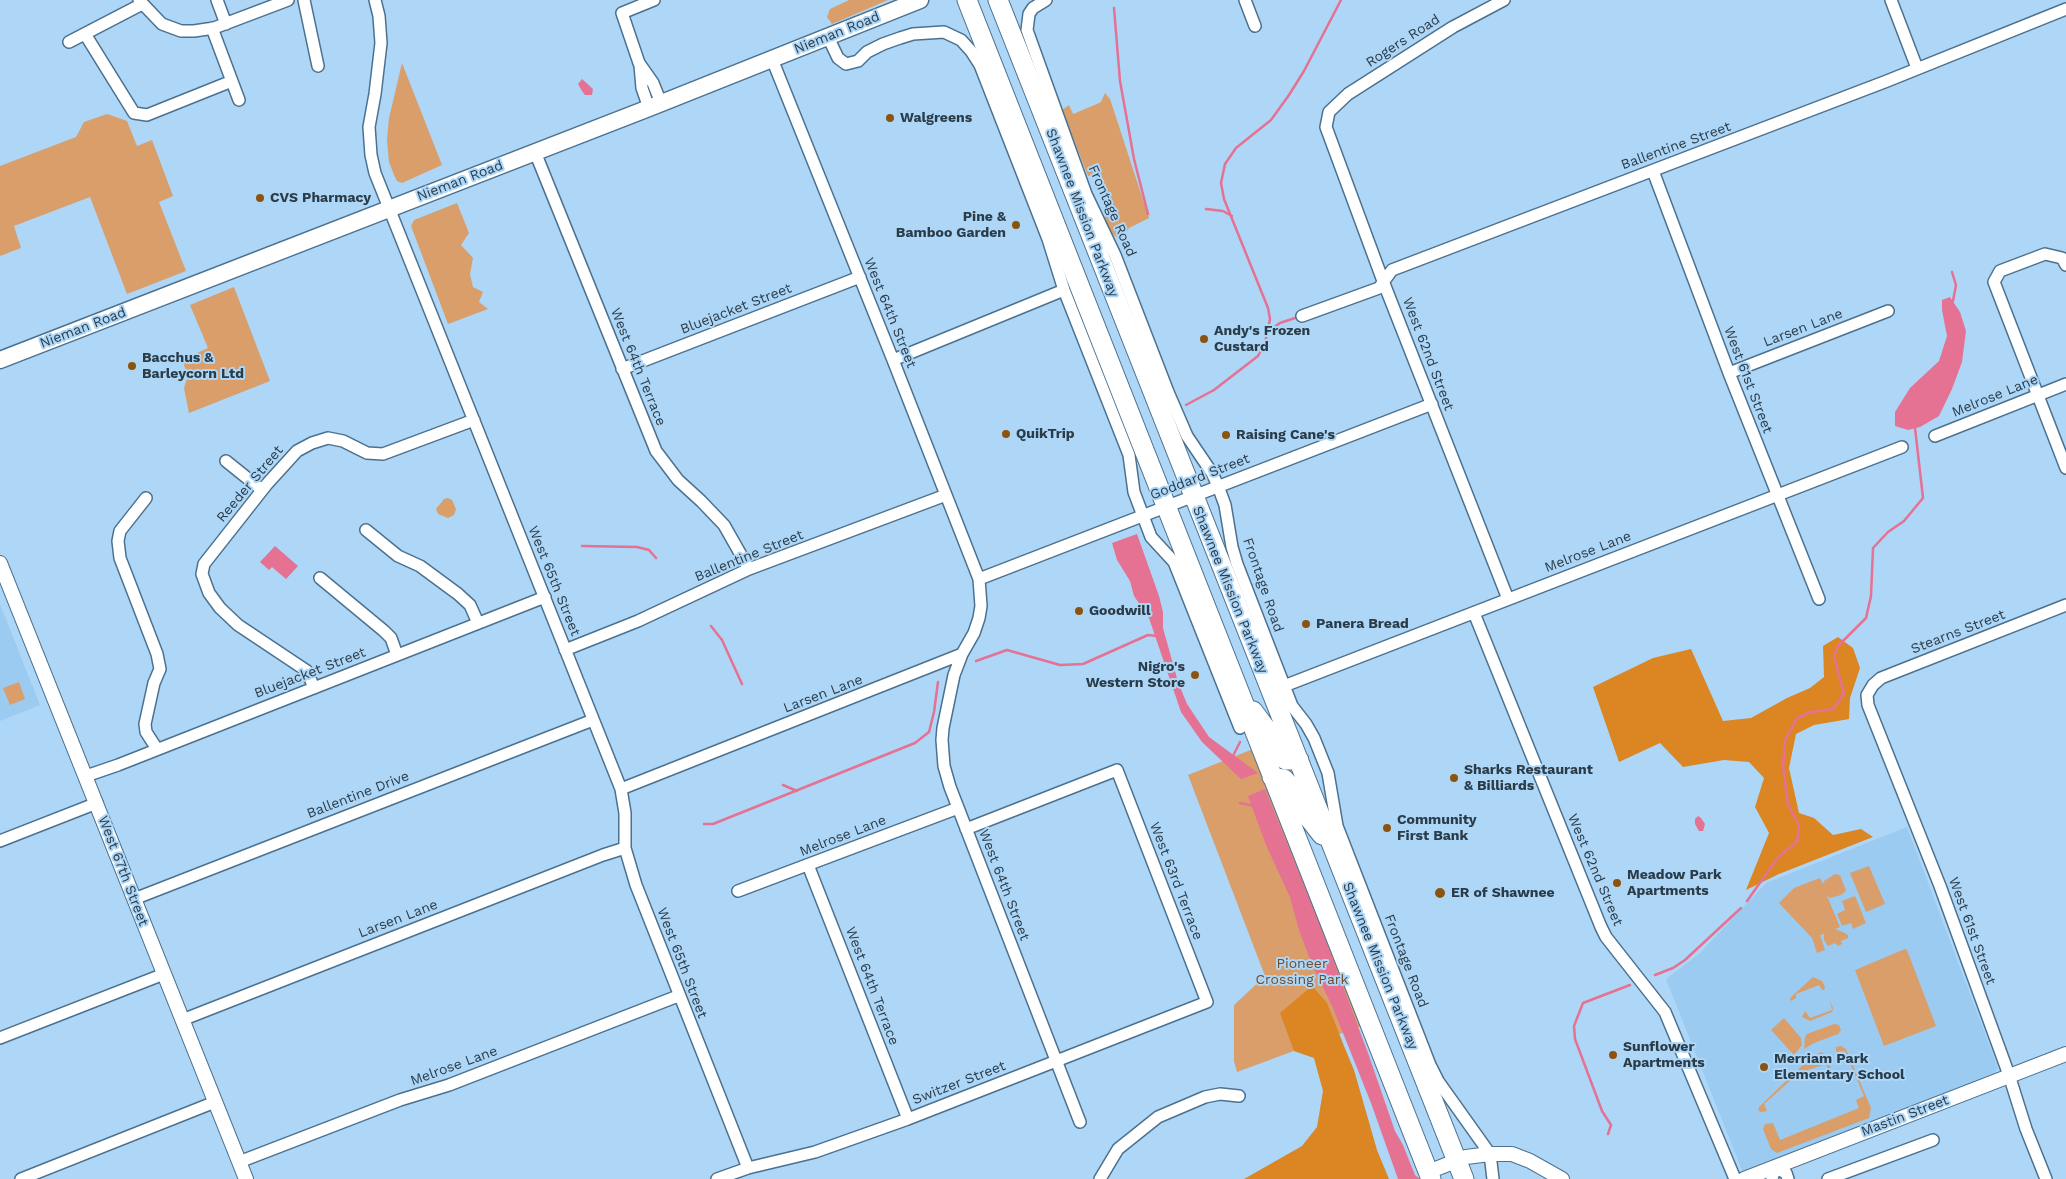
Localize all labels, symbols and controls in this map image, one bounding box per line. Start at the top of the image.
street label: Nieman Road [792,8,882,58]
street label: Rogers Road [1363,11,1443,71]
place label: Walgreens [900,110,972,126]
marker: Walgreens [884,112,896,124]
street label: Ballentine Street [1619,118,1733,174]
street label: Shawnee Mission Parkway [1042,126,1122,300]
street label: Nieman Road [415,157,505,205]
street label: Frontage Road [1084,163,1140,259]
place label: CVS Pharmacy [270,190,371,206]
marker: CVS Pharmacy [254,192,266,204]
place label: Pine & Bamboo Garden [896,209,1006,242]
marker: Pine & Bamboo Garden [1010,219,1022,231]
street label: West 64th Street [860,255,920,371]
street label: Bluejacket Street [678,280,794,338]
street label: West 62nd Street [1399,295,1457,413]
street label: Nieman Road [38,304,128,352]
street label: Larsen Lane [1761,305,1845,351]
street label: West 64th Terrace [607,306,669,428]
place label: Andy's Frozen Custard [1214,323,1310,356]
street label: West 61st Street [1720,324,1776,436]
marker: Andy's Frozen Custard [1198,333,1210,345]
place label: Bacchus & Barleycorn Ltd [142,350,244,382]
marker: Bacchus & Barleycorn Ltd [126,360,138,372]
street label: Melrose Lane [1949,371,2041,421]
place label: QuikTrip [1016,426,1075,442]
place label: Raising Cane's [1236,427,1335,443]
marker: QuikTrip [1000,428,1012,440]
marker: Raising Cane's [1220,429,1232,441]
street label: Reeder Street [213,442,287,526]
street label: Goddard Street [1148,450,1252,504]
street label: Shawnee Mission Parkway [1189,504,1271,676]
street label: West 65th Street [524,524,584,638]
street label: Ballentine Street [692,527,806,585]
street label: Melrose Lane [1542,528,1634,576]
street label: Frontage Road [1239,536,1287,634]
place label: Goodwill [1089,603,1151,619]
marker: Goodwill [1073,605,1085,617]
street label: Stearns Street [1909,606,2007,658]
place label: Panera Bread [1316,616,1409,632]
marker: Panera Bread [1300,618,1312,630]
street label: Bluejacket Street [252,644,368,702]
place label: Nigro's Western Store [1086,659,1185,692]
marker: Nigro's Western Store [1189,669,1201,681]
street label: Larsen Lane [781,671,865,717]
place label: Sharks Restaurant & Billiards [1464,762,1593,794]
street label: Ballentine Drive [304,768,412,822]
marker: Sharks Restaurant & Billiards [1448,772,1460,784]
street label: West 62nd Street [1564,811,1626,929]
street label: Melrose Lane [797,812,889,860]
place label: Community First Bank [1397,812,1477,844]
street label: West 67th Street [94,813,152,929]
street label: West 63rd Terrace [1146,820,1206,942]
marker: Community First Bank [1381,822,1393,834]
street label: West 64th Street [975,827,1033,943]
place label: Meadow Park Apartments [1627,867,1722,900]
street label: West 61st Street [1945,875,1999,987]
marker: Meadow Park Apartments [1611,877,1623,889]
street label: Shawnee Mission Parkway [1339,880,1421,1052]
place label: ER of Shawnee [1451,885,1555,901]
marker: ER of Shawnee [1433,886,1447,900]
street label: Larsen Lane [356,896,440,942]
street label: West 65th Street [653,905,711,1021]
street label: Frontage Road [1380,912,1432,1010]
street label: West 64th Terrace [842,924,902,1048]
park label: Pioneer Crossing Park [1256,956,1348,989]
place label: Sunflower Apartments [1623,1039,1705,1072]
street label: Melrose Lane [408,1042,500,1090]
marker: Sunflower Apartments [1607,1049,1619,1061]
place label: Merriam Park Elementary School [1774,1051,1905,1084]
street label: Switzer Street [910,1058,1008,1108]
marker: Merriam Park Elementary School [1758,1061,1770,1073]
street label: Mastin Street [1859,1092,1951,1140]

